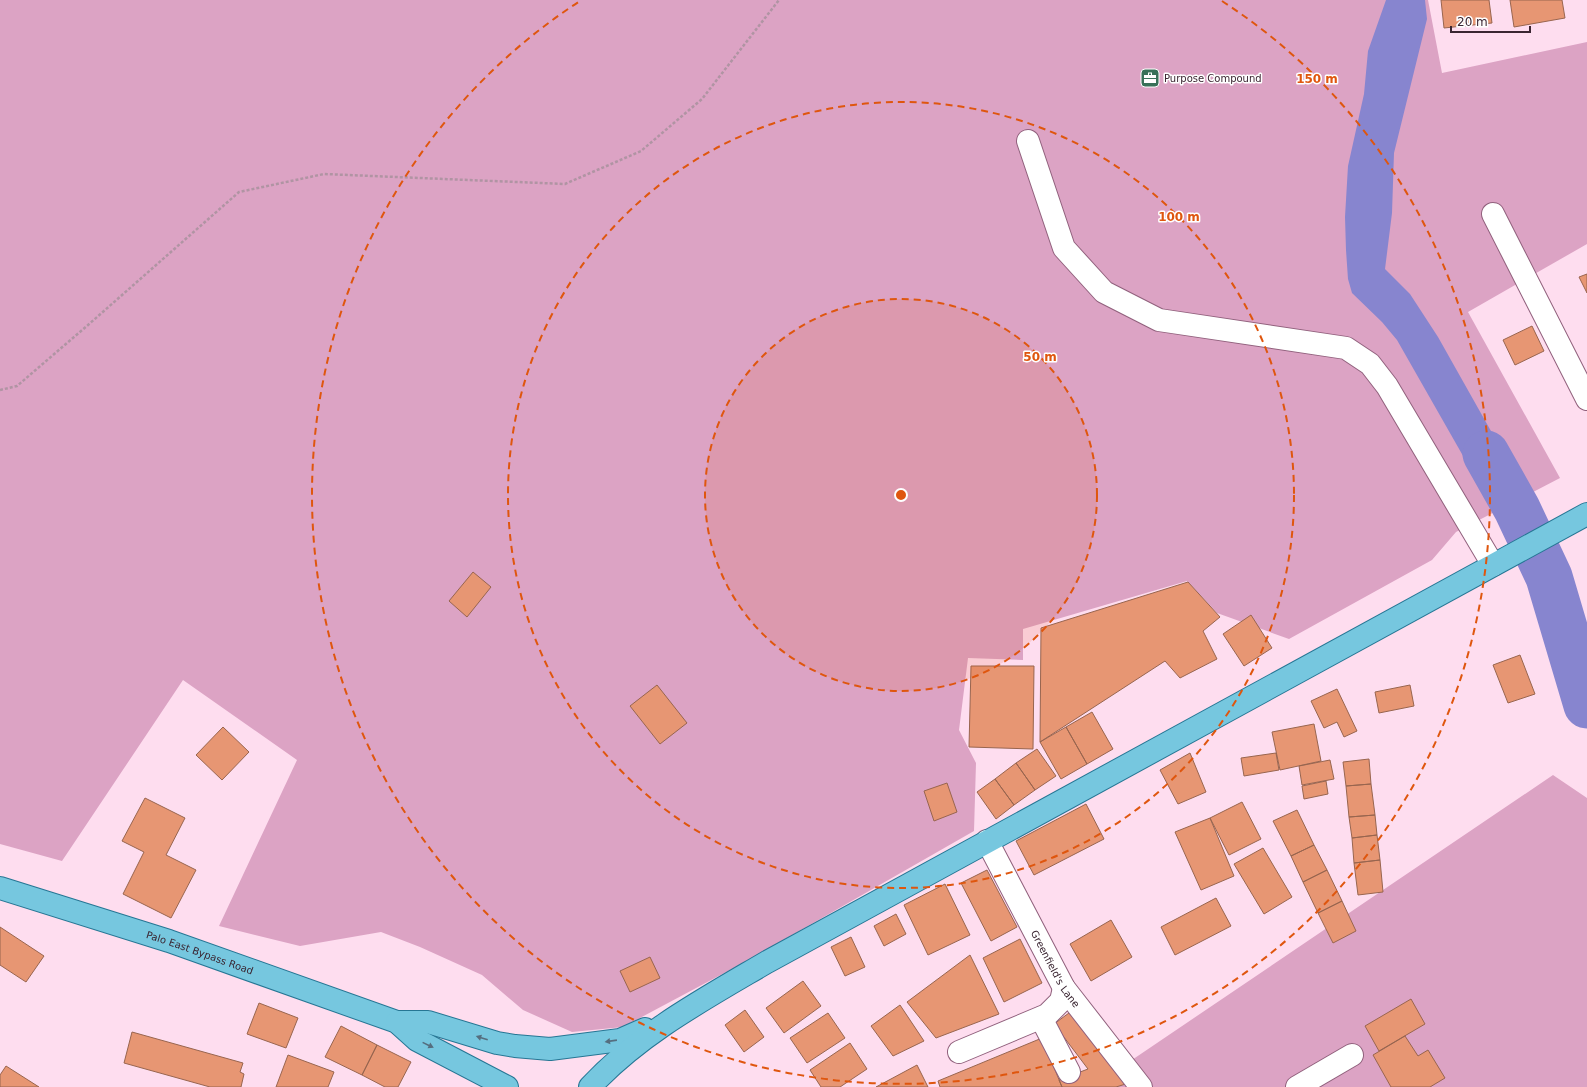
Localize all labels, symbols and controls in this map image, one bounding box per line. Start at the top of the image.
scale bar [1451,8,1530,34]
text: 20 m [1457,15,1488,29]
office icon: Purpose Compound [1139,67,1161,89]
text: 150 m [1296,72,1338,86]
place label: Purpose Compound [1164,73,1262,84]
text: 100 m [1158,210,1200,224]
text: 50 m [1023,350,1057,364]
centre of rings [894,488,908,502]
street label: Greenfield's Lane [1029,928,1082,1010]
street label: Palo East Bypass Road [145,929,255,977]
one-way arrow [476,1035,488,1041]
one-way arrow [604,1038,617,1044]
one-way arrow [422,1042,434,1048]

